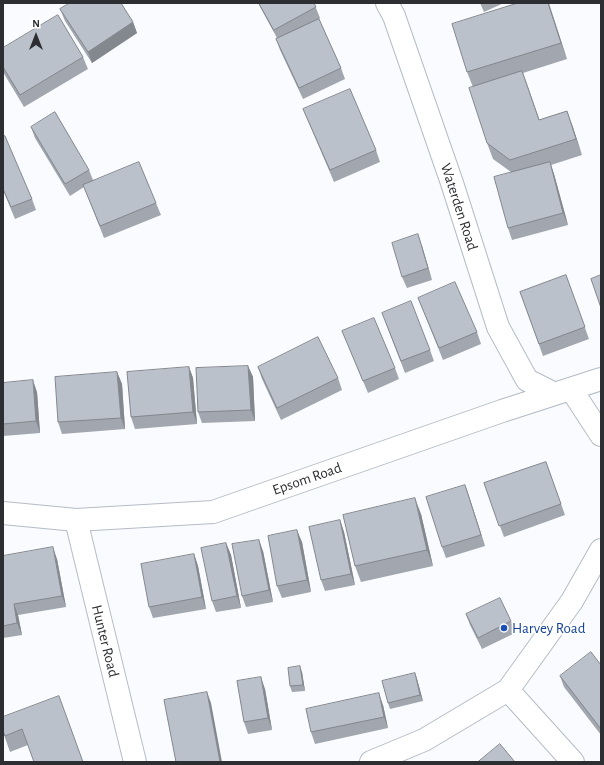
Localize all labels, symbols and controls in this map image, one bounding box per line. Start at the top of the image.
north arrow [16,16,56,56]
text: N [32,18,40,29]
street label: Waterden Road [436,161,482,253]
street label: Epsom Road [270,459,344,499]
street label: Hunter Road [87,603,123,679]
place label: Harvey Road [512,619,586,637]
marker: Harvey Road [499,623,509,633]

